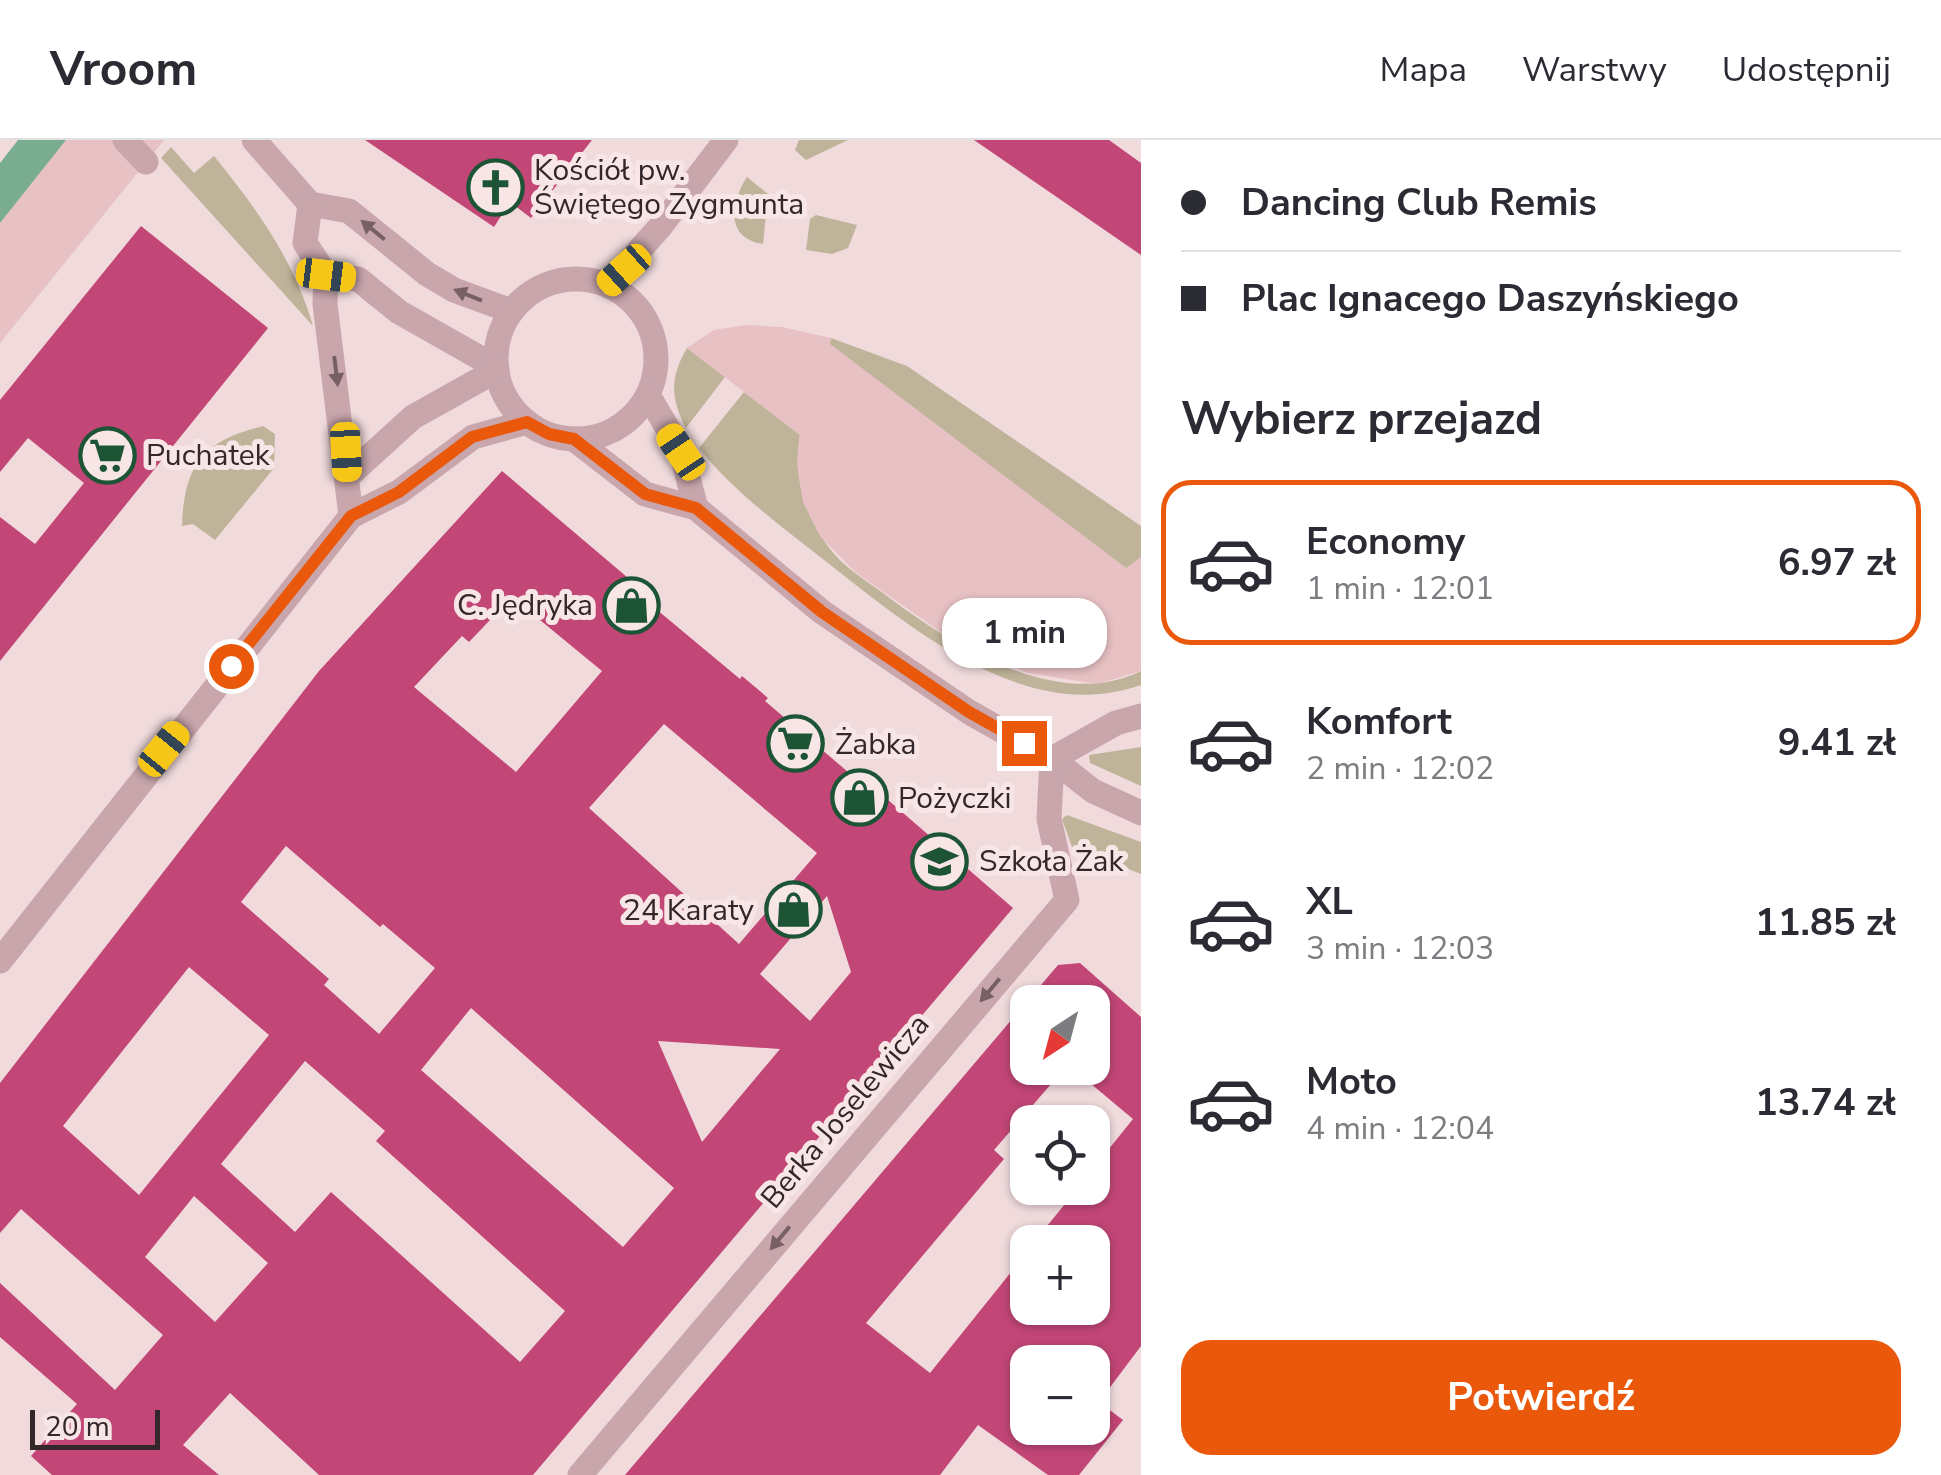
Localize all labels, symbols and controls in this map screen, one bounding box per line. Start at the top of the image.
text: Vroom [50,36,197,102]
text: Mapa [1380,46,1467,93]
text: Warstwy [1522,46,1667,93]
text: Udostępnij [1722,46,1891,93]
place label: Kościół pw. Świętego Zygmunta [534,150,804,225]
church icon: Kościół pw. Świętego Zygmunta [465,157,525,217]
text: Dancing Club Remis [1241,177,1597,228]
one-way arrow [360,220,385,241]
car [592,239,656,301]
car [294,256,358,294]
text: Plac Ignacego Daszyńskiego [1241,273,1739,324]
one-way arrow [453,287,483,303]
one-way arrow [328,356,344,388]
text: Wybierz przejazd [1181,389,1542,450]
car [652,419,710,485]
car [329,421,363,483]
supermarket icon: Puchatek [77,425,137,485]
place label: Puchatek [146,435,271,476]
text: Economy [1306,516,1465,567]
icon: car [1186,518,1276,608]
text: 6.97 zł [1778,537,1896,588]
text: 1 min · 12:01 [1306,567,1494,610]
shop icon: C. Jędryka [602,575,662,635]
place label: C. Jędryka [457,585,593,626]
callout: 1 min [942,598,1106,668]
text: 1 min [983,611,1066,654]
route start [209,644,254,689]
text: Komfort [1306,696,1452,747]
icon: car [1186,698,1276,788]
supermarket icon: Żabka [766,714,826,774]
car [133,716,195,782]
text: 9.41 zł [1778,717,1896,768]
route end [1002,721,1047,766]
place label: Żabka [835,724,917,765]
text: 2 min · 12:02 [1306,747,1494,790]
shop icon: Pożyczki [829,768,889,828]
place label: Pożyczki [898,778,1011,819]
school or university icon: Szkoła Żak [910,831,970,891]
place label: Szkoła Żak [979,841,1124,882]
text: XL [1306,876,1353,927]
icon: car [1186,878,1276,968]
shop icon: 24 Karaty [763,880,823,940]
place label: 24 Karaty [623,890,755,931]
text: 11.85 zł [1755,897,1896,948]
text: 3 min · 12:03 [1306,927,1494,970]
one-way arrow [980,978,1002,1003]
north arrow [1010,985,1110,1085]
map controls [1010,985,1110,1445]
street label: Berka Joselewicza [752,1005,939,1217]
text: Moto [1306,1056,1397,1107]
icon: car [1186,1058,1276,1148]
text: 13.74 zł [1755,1077,1896,1128]
button: locate [1010,1105,1110,1205]
text: 4 min · 12:04 [1306,1107,1494,1150]
one-way arrow [769,1225,791,1250]
button: + [1010,1225,1110,1325]
button: Potwierdź [1181,1340,1901,1455]
button: − [1010,1345,1110,1445]
scale bar [30,1405,160,1450]
text: 20 m [45,1408,110,1446]

